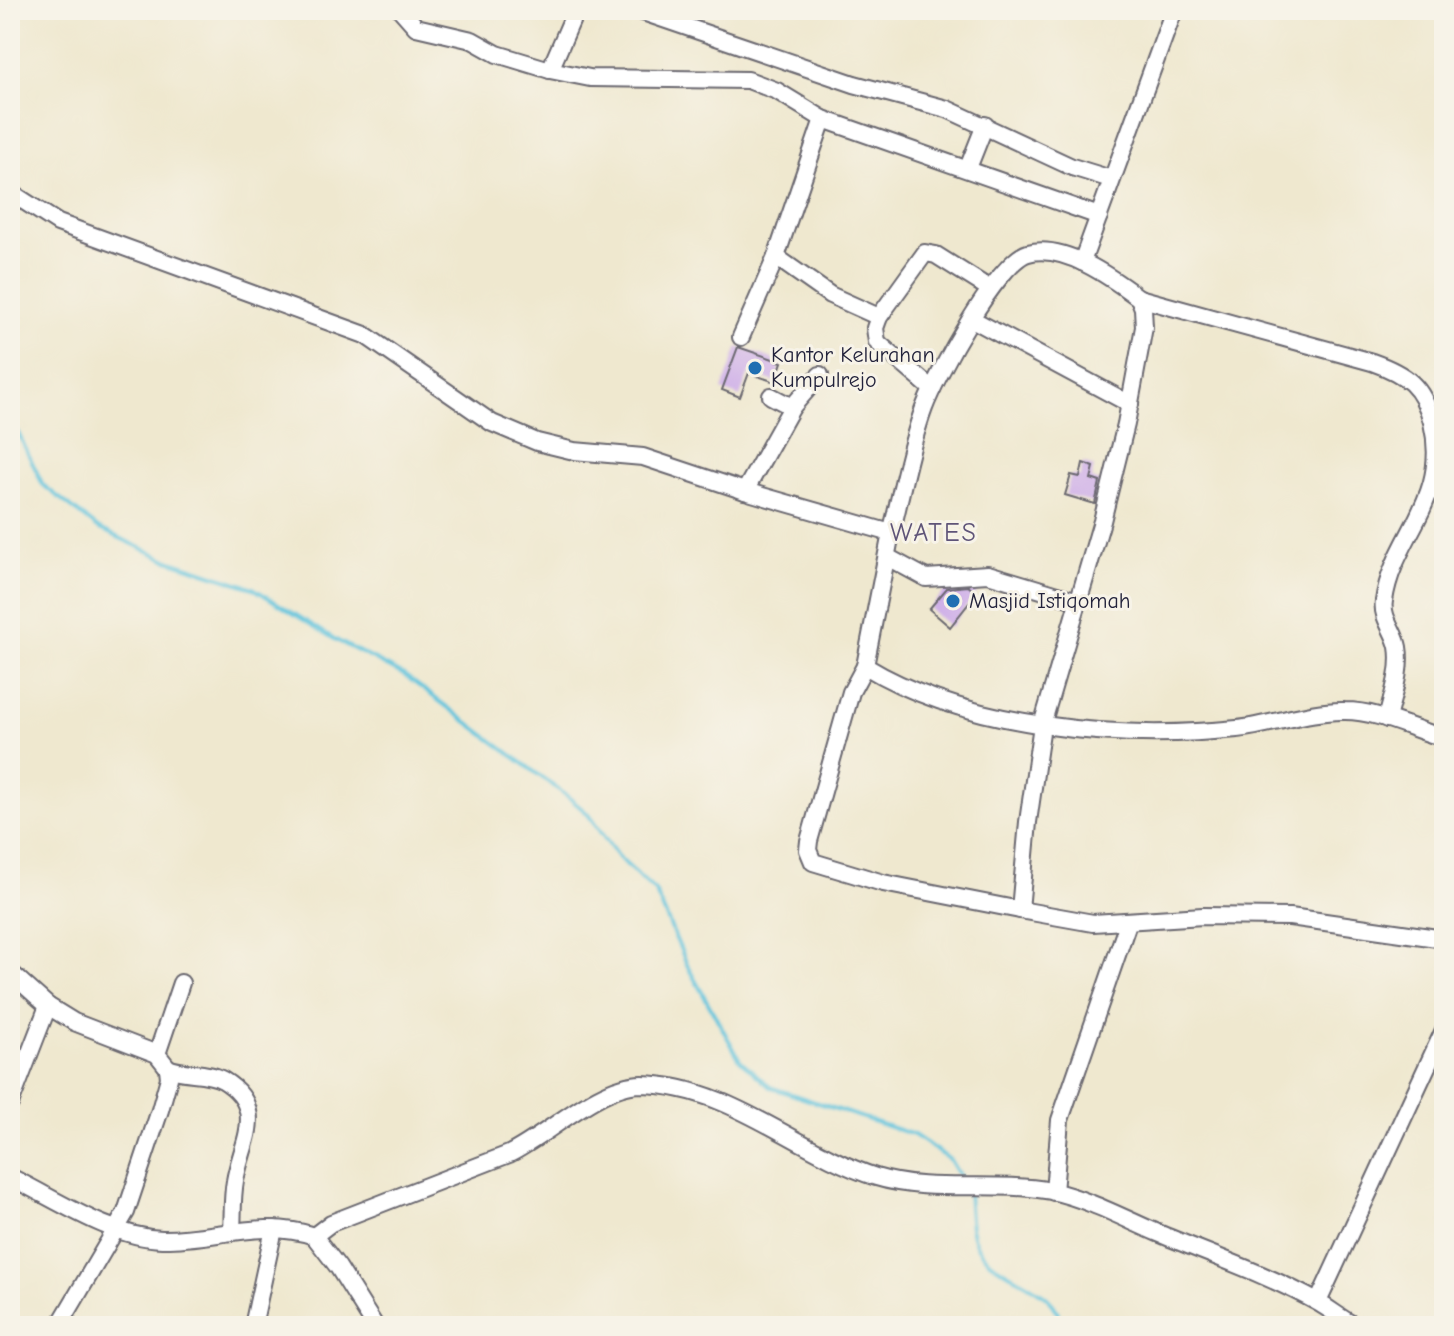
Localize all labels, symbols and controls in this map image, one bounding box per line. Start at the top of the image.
place label: Kantor Kelurahan Kumpulrejo [771,342,935,393]
marker: Kantor Kelurahan Kumpulrejo [746,359,764,377]
district label: WATES [890,518,978,548]
place label: Masjid Istiqomah [969,588,1131,614]
marker: Masjid Istiqomah [944,592,962,610]

